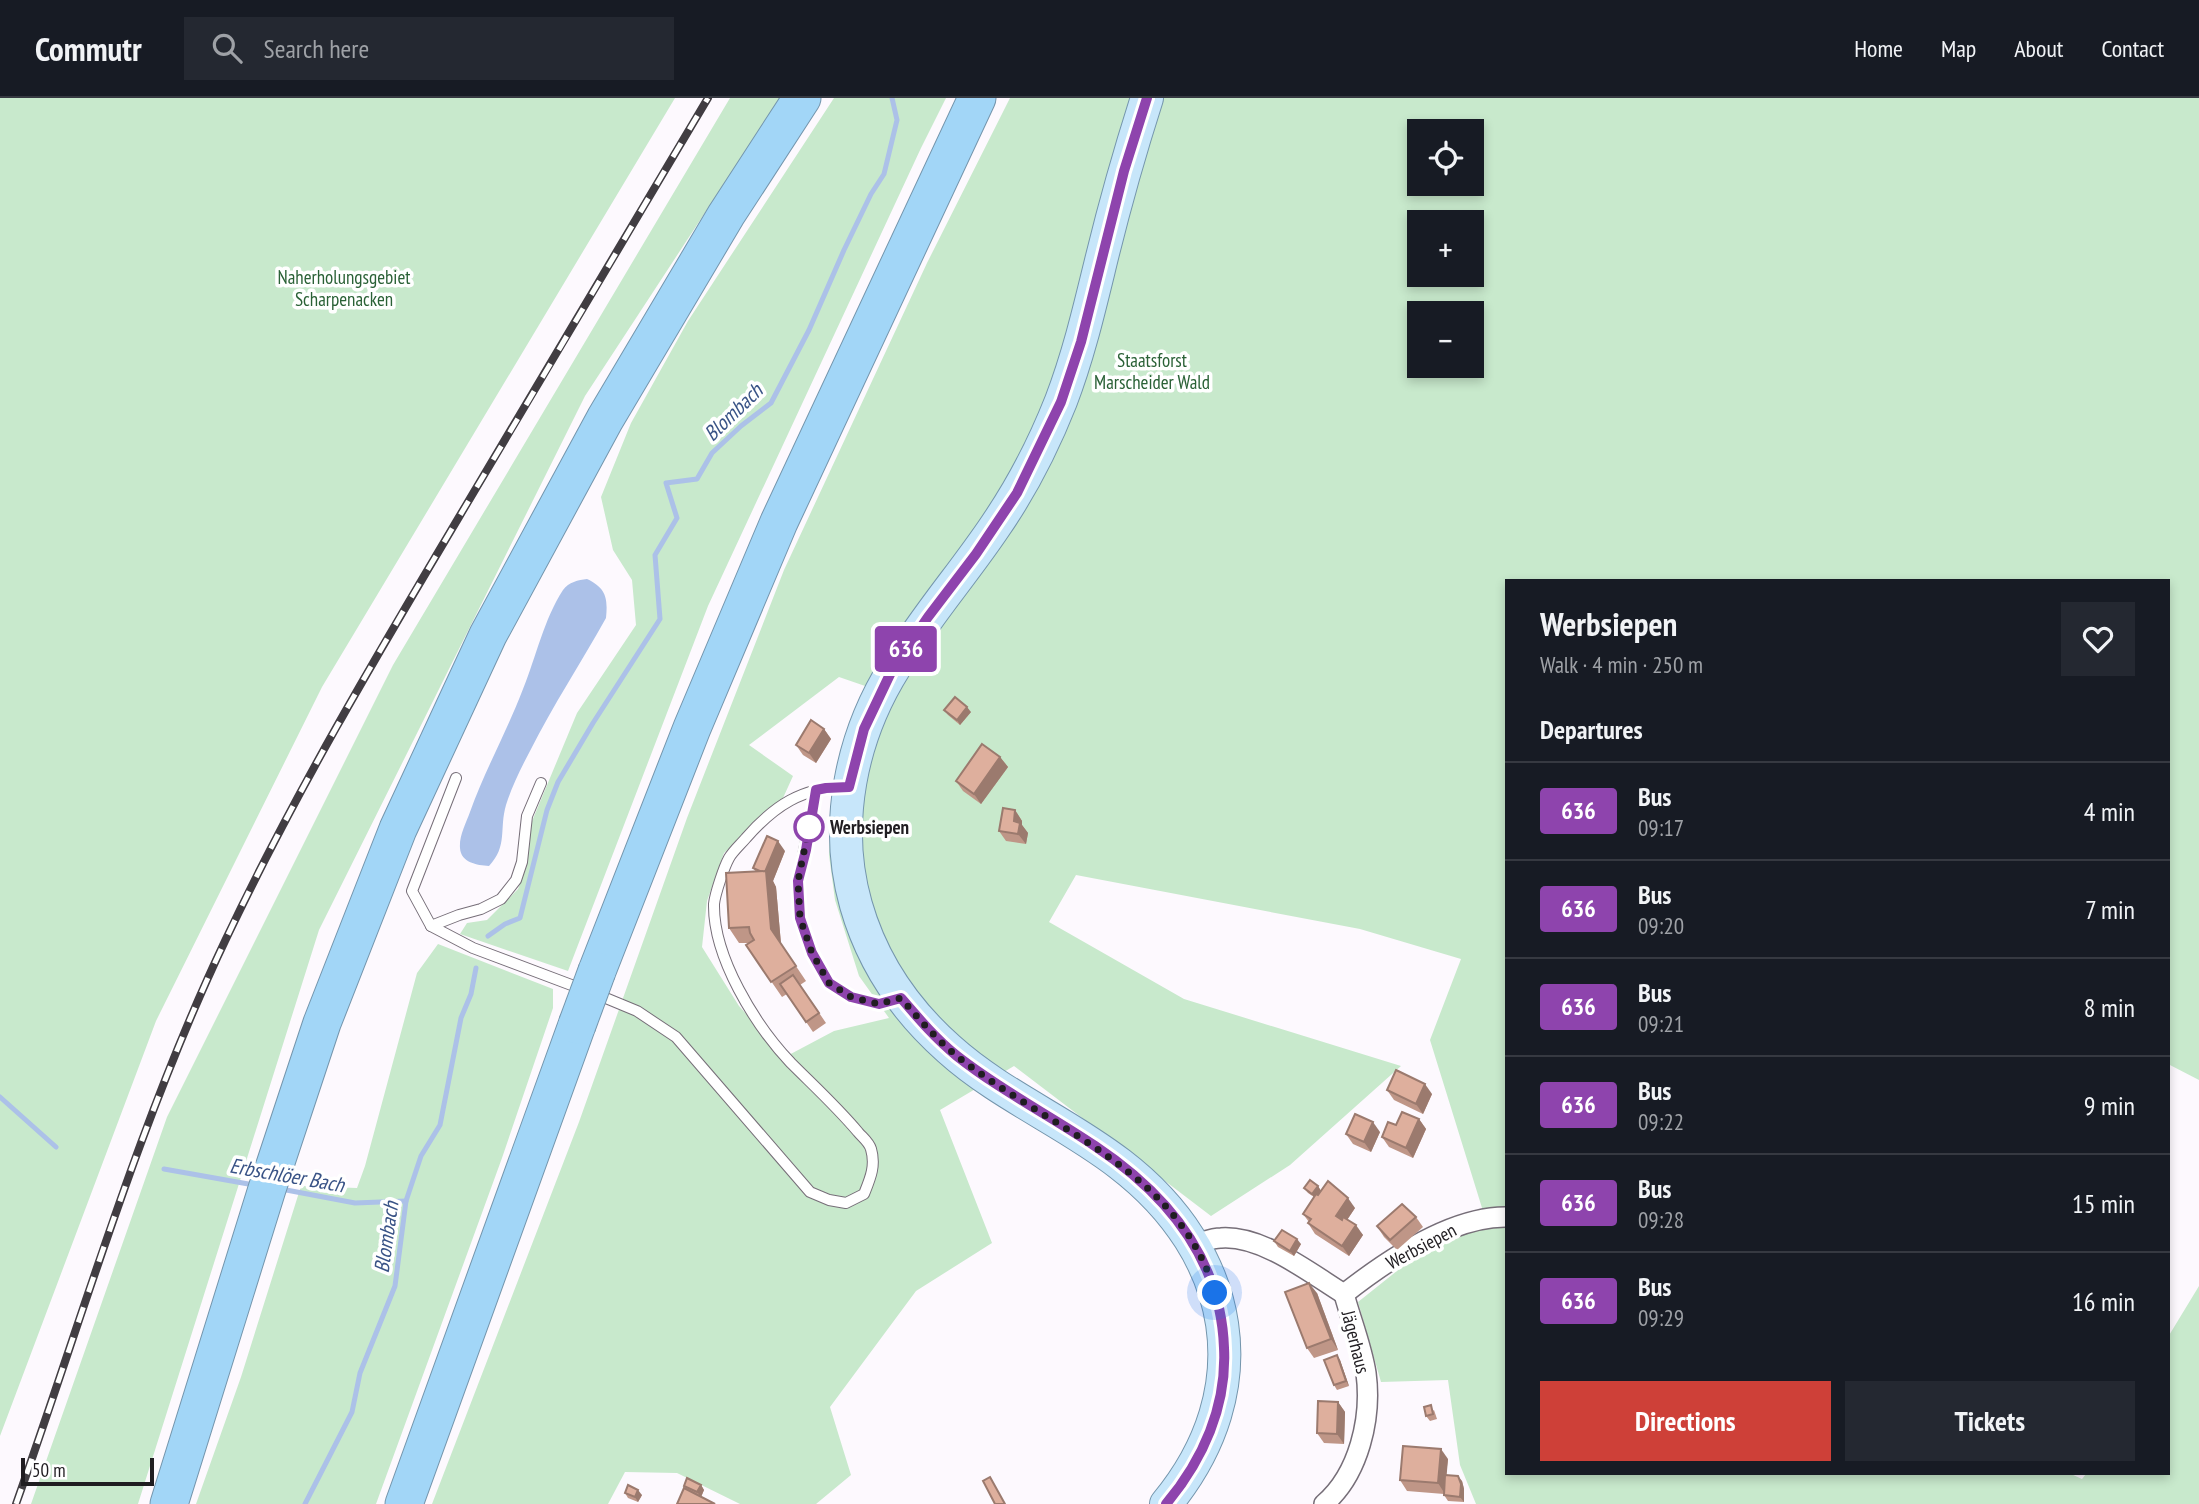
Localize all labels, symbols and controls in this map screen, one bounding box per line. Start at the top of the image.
search box [184,17,674,80]
text: Commutr [35,27,142,70]
icon: search [208,29,246,67]
text: Search here [264,32,369,65]
text: Home [1854,33,1903,64]
text: Map [1941,33,1976,64]
text: About [2014,33,2063,64]
text: Contact [2101,33,2164,64]
map controls [1407,119,1484,378]
button: locate [1407,119,1484,196]
button: + [1407,210,1484,287]
park label: Naherholungsgebiet Scharpenacken [278,265,411,311]
button: − [1407,301,1484,378]
park label: Staatsforst Marscheider Wald [1094,348,1210,394]
water label: Blombach [698,376,769,447]
text: Werbsiepen [1540,602,1677,645]
button: heart [2061,602,2135,676]
line badge: 636 [866,626,946,672]
text: 636 [889,633,923,664]
text: Walk · 4 min · 250 m [1540,650,1703,679]
text: Departures [1540,713,1643,746]
text: Bus [1638,780,1671,813]
text: 636 [1561,795,1596,826]
text: 4 min [2084,795,2135,828]
marker: Werbsiepen [794,812,824,842]
text: 09:17 [1638,813,1684,842]
place label: Werbsiepen [829,815,909,839]
text: Bus [1638,878,1671,911]
text: 636 [1561,893,1596,924]
text: 7 min [2085,893,2135,926]
text: 09:20 [1638,911,1684,940]
text: Bus [1638,976,1671,1009]
text: 636 [1561,991,1596,1022]
text: 8 min [2084,991,2135,1024]
text: 09:21 [1638,1009,1684,1038]
text: Bus [1638,1074,1671,1107]
text: 636 [1561,1089,1596,1120]
text: 9 min [2084,1089,2135,1122]
text: 09:22 [1638,1107,1684,1136]
water label: Erbschlöer Bach [228,1152,348,1199]
text: Bus [1638,1172,1671,1205]
text: 636 [1561,1187,1596,1218]
text: 15 min [2072,1187,2135,1220]
water label: Blombach [368,1198,405,1274]
text: 09:28 [1638,1205,1684,1234]
street label: Werbsiepen [1382,1218,1460,1274]
text: Bus [1638,1270,1671,1303]
your location [1197,1275,1232,1310]
text: 636 [1561,1285,1596,1316]
text: 16 min [2072,1285,2135,1318]
text: 09:29 [1638,1303,1684,1332]
street label: Jägerhaus [1336,1307,1375,1376]
button: Directions [1540,1381,1831,1461]
button: Tickets [1845,1381,2135,1461]
scale bar [21,1455,154,1487]
text: 50 m [32,1458,66,1482]

